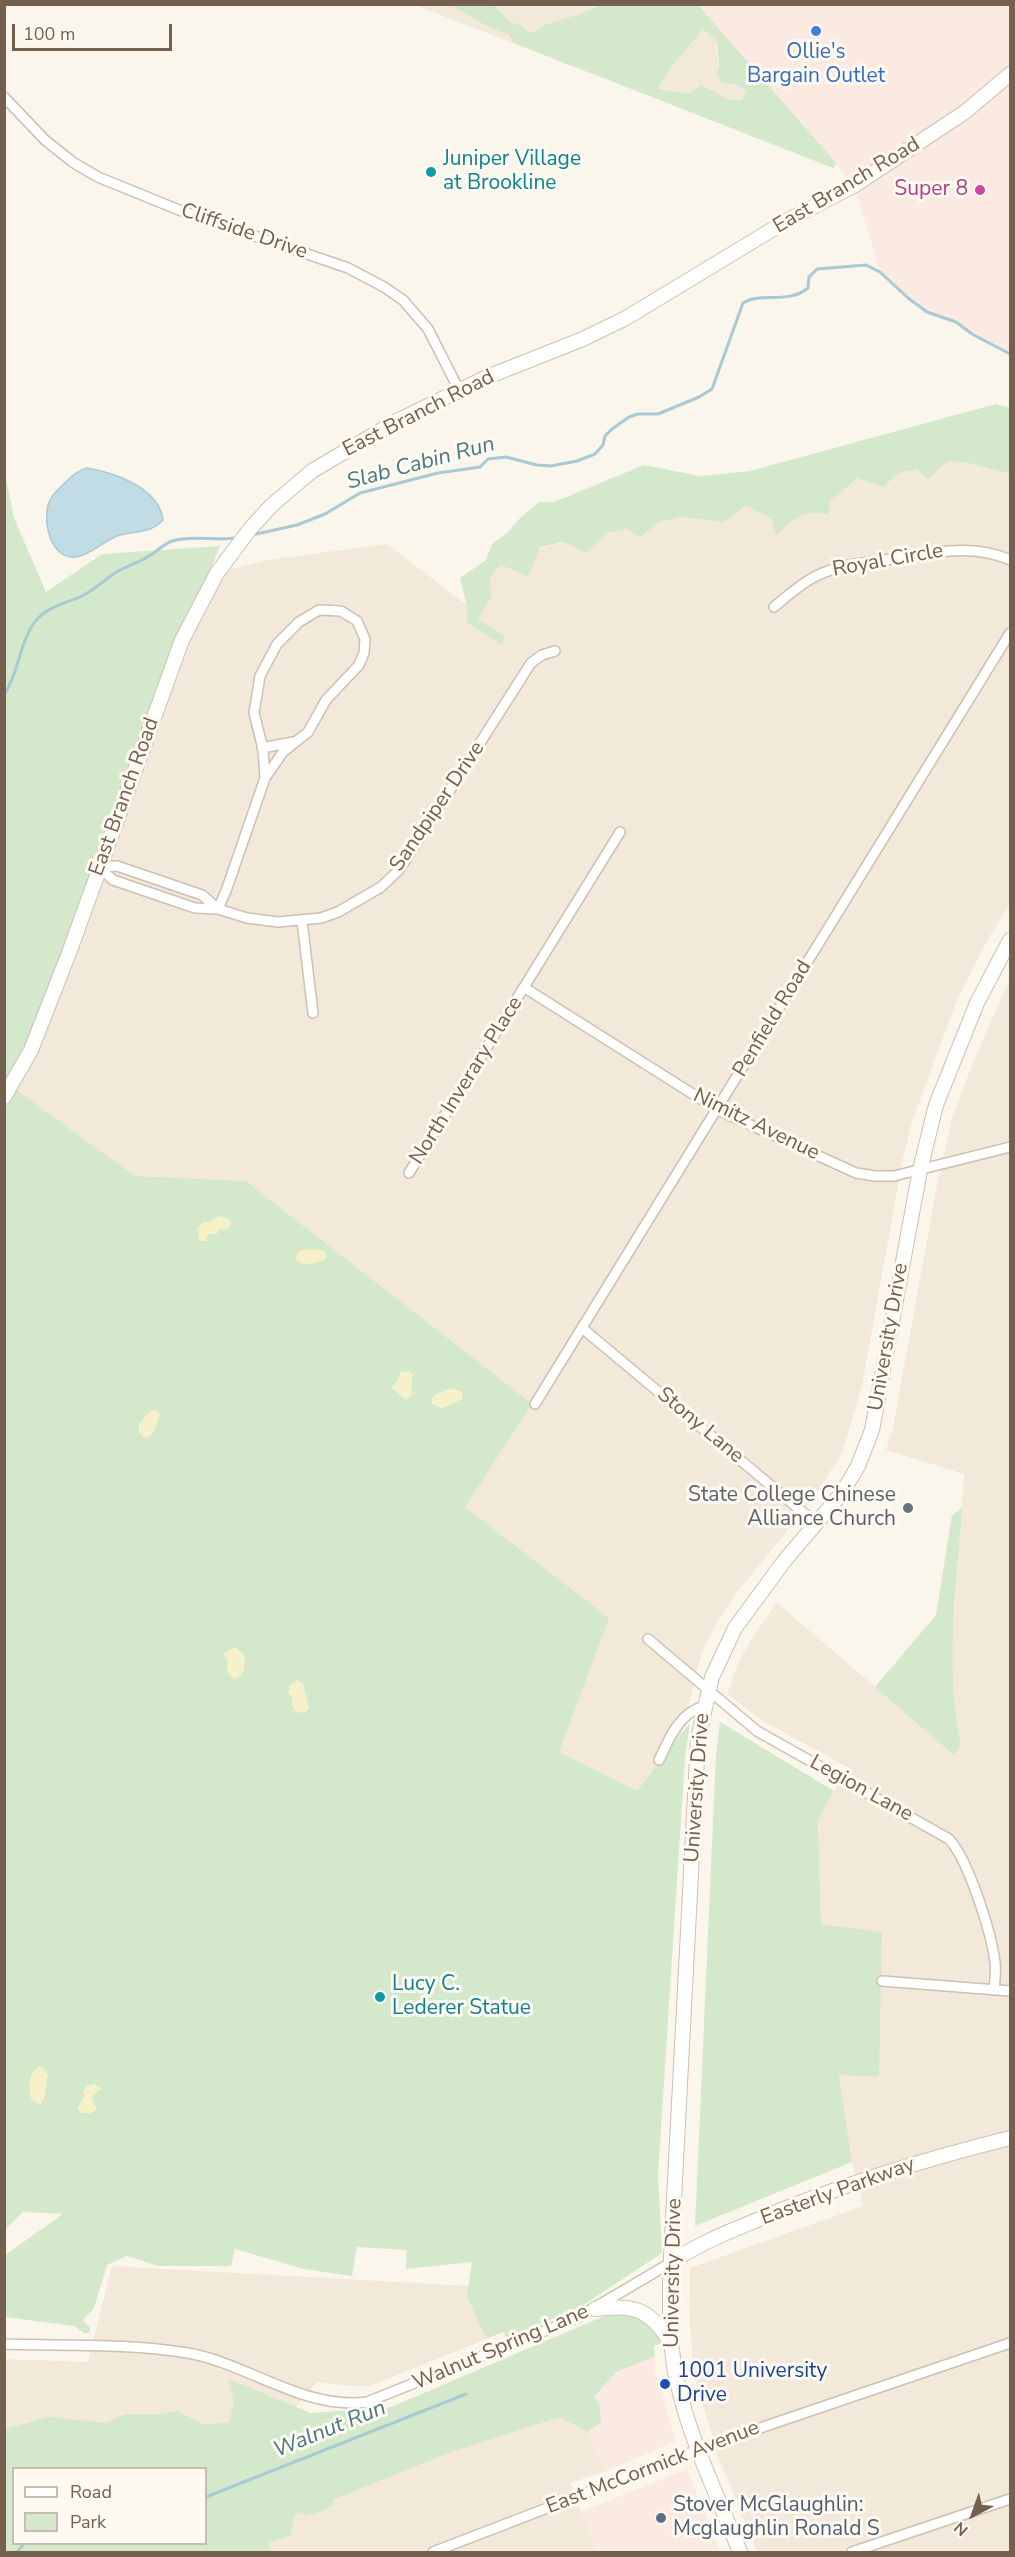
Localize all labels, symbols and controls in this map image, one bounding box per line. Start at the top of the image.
scale bar [15,12,176,50]
text: 100 m [23,22,75,46]
marker: Ollie's Bargain Outlet [809,24,823,38]
place label: Ollie's Bargain Outlet [747,40,885,90]
street label: East Branch Road [769,132,925,240]
place label: Juniper Village at Brookline [443,147,581,197]
marker: Juniper Village at Brookline [424,165,438,179]
place label: Super 8 [894,177,968,203]
marker: Super 8 [973,183,987,197]
street label: Cliffside Drive [177,199,311,265]
street label: East Branch Road [339,365,499,463]
water label: Slab Cabin Run [344,432,498,496]
street label: Royal Circle [831,539,945,583]
street label: East Branch Road [85,714,165,880]
street label: Sandpiper Drive [385,737,491,877]
street label: Penfield Road [728,956,818,1082]
street label: North Inverary Place [405,992,529,1170]
street label: Nimitz Avenue [689,1084,823,1166]
street label: University Drive [864,1261,914,1413]
street label: Stony Lane [652,1382,748,1470]
place label: State College Chinese Alliance Church [688,1483,896,1533]
marker: State College Chinese Alliance Church [901,1501,915,1515]
street label: University Drive [680,1712,716,1864]
street label: Legion Lane [805,1750,917,1828]
place label: Lucy C. Lederer Statue [392,1972,531,2022]
marker: Lucy C. Lederer Statue [373,1990,387,2004]
street label: Easterly Parkway [757,2152,919,2232]
street label: University Drive [660,2198,688,2348]
street label: Walnut Spring Lane [409,2300,593,2396]
place label: 1001 University Drive [677,2359,827,2409]
marker: 1001 University Drive [658,2377,672,2391]
water label: Walnut Run [270,2395,390,2465]
street label: East McCormick Avenue [543,2416,763,2520]
legend [12,2467,207,2545]
text: Road [70,2480,112,2504]
north arrow [943,2485,1003,2545]
place label: Stover McGlaughlin: Mcglaughlin Ronald S [673,2493,880,2543]
text: Park [70,2510,106,2534]
marker: Stover McGlaughlin: Mcglaughlin Ronald S [654,2511,668,2525]
text: N [949,2516,973,2541]

